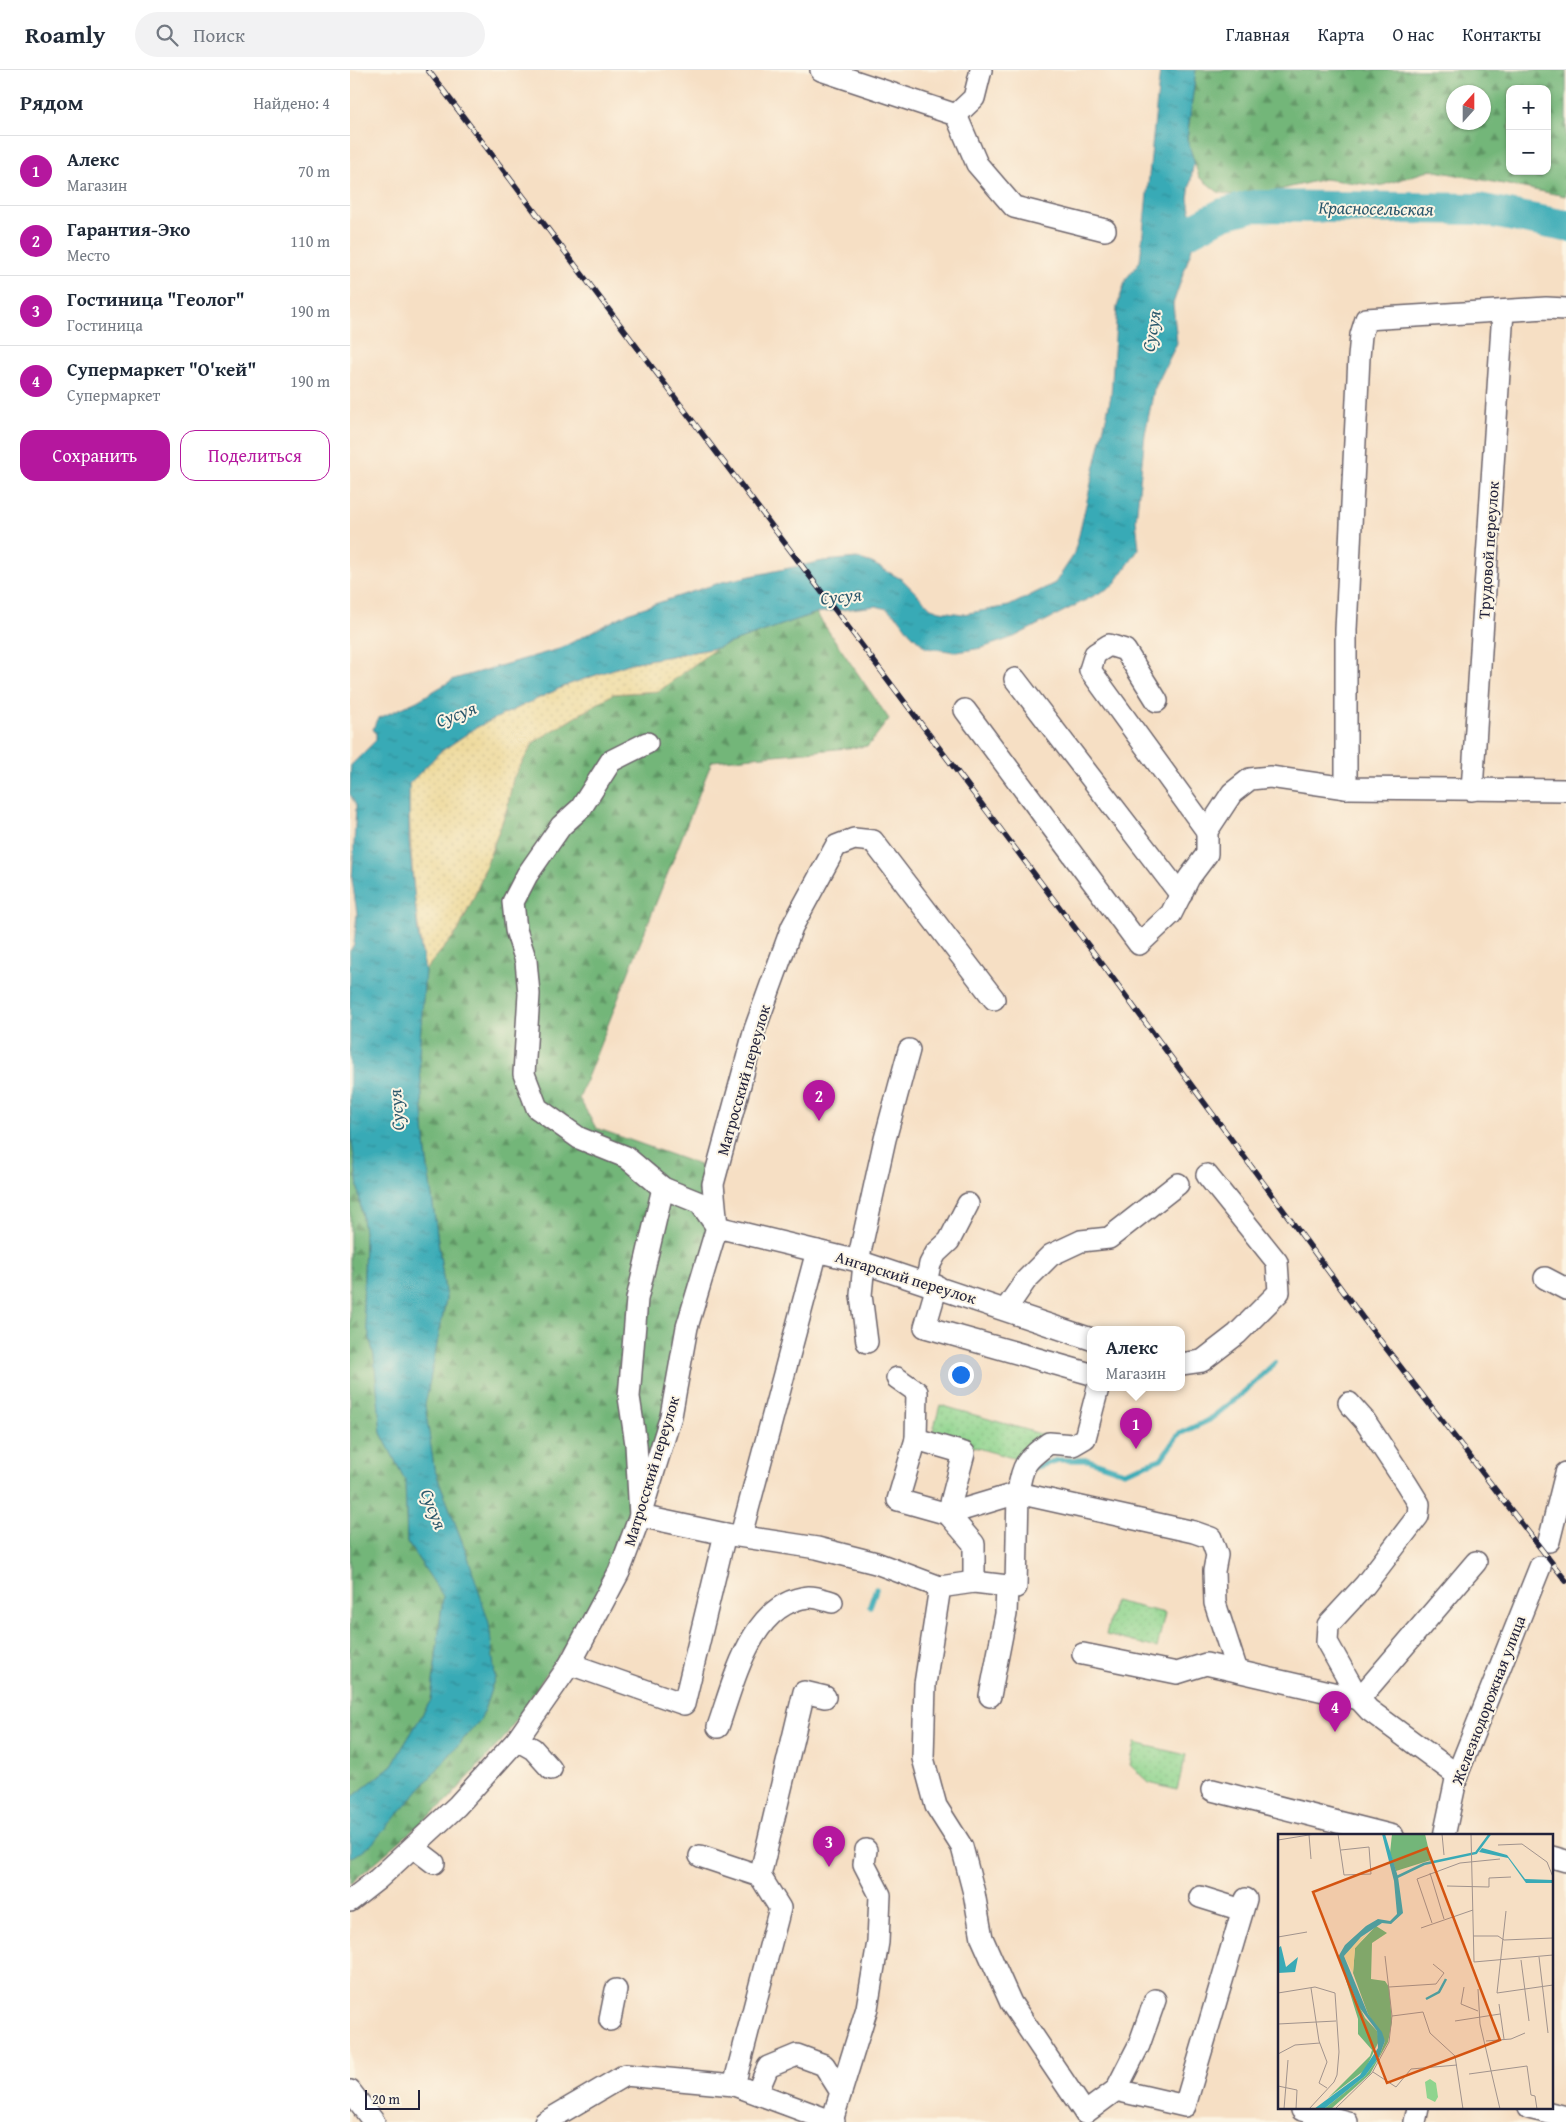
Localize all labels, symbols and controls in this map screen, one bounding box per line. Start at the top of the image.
search box [135,12,485,57]
text: Roamly [25,17,105,52]
icon: search [153,21,181,49]
text: Поиск [193,21,245,49]
text: Главная [1226,21,1290,48]
text: Карта [1318,21,1364,48]
text: О нас [1392,21,1434,48]
text: Контакты [1462,21,1541,48]
north arrow [1446,85,1491,130]
map controls [1506,85,1551,175]
button: + [1506,85,1551,130]
text: Рядом [20,87,83,118]
text: Найдено: 4 [253,91,330,115]
button: − [1506,130,1551,175]
text: Алекс [67,145,119,173]
text: 1 [32,159,40,183]
text: 70 m [298,159,330,183]
text: Магазин [67,173,127,197]
water label: Красносельская [1318,193,1434,223]
text: Гарантия-Эко [67,215,190,243]
text: 2 [32,229,40,253]
text: 110 m [290,229,330,253]
text: Место [67,243,110,267]
text: Гостиница "Геолог" [67,285,245,313]
text: 3 [32,299,40,323]
text: 190 m [290,299,330,323]
water label: Сусуя [1134,308,1168,354]
text: Гостиница [67,313,143,337]
text: Супермаркет "О'кей" [67,355,256,383]
text: 4 [32,369,40,393]
text: 190 m [290,369,330,393]
text: Супермаркет [67,383,160,407]
button: Сохранить [20,430,170,481]
button: Поделиться [180,430,330,481]
street label: Трудовой переулок [1471,480,1505,620]
water label: Сусуя [819,580,863,612]
water label: Сусуя [432,694,480,734]
street label: Матросский переулок [710,1001,776,1158]
pin: 2 [803,1080,835,1121]
water label: Сусуя [381,1088,411,1132]
street label: Ангарский переулок [833,1244,980,1310]
popup [1087,1326,1185,1391]
text: Алекс [1106,1333,1158,1361]
text: Магазин [1106,1361,1166,1385]
your location [948,1362,974,1388]
street label: Матросский переулок [617,1392,685,1549]
pin: 1 [1120,1408,1152,1449]
water label: Сусуя [414,1485,454,1533]
street label: Железнодорожная улица [1444,1612,1532,1789]
pin: 4 [1319,1691,1351,1732]
pin: 3 [813,1826,845,1867]
inset map [1278,1834,1554,2110]
scale bar [365,2087,420,2110]
text: 20 m [372,2089,400,2109]

